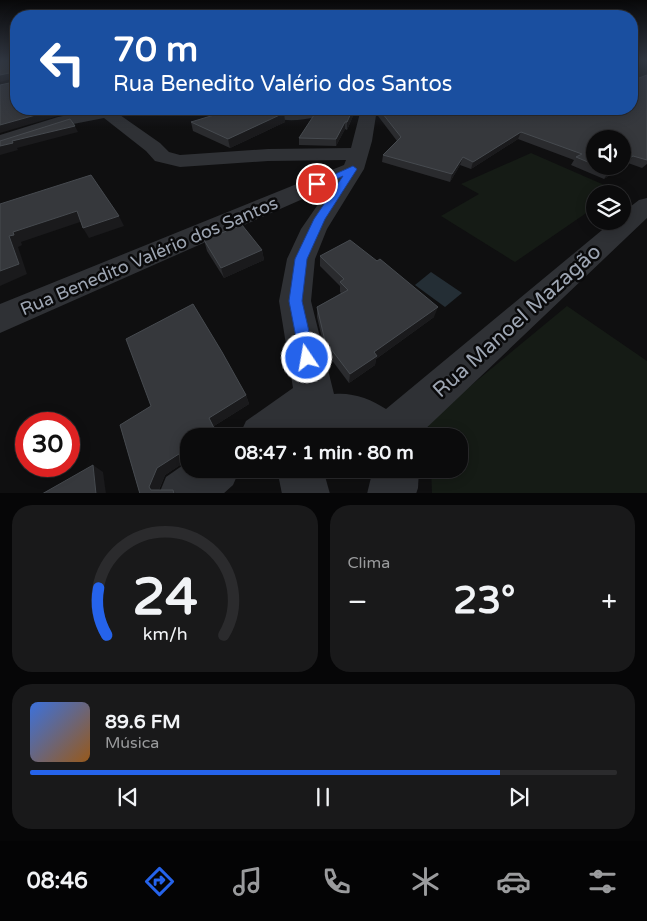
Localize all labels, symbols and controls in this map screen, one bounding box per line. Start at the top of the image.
text: 70 m [113,29,198,71]
icon: left [30,30,95,95]
text: Rua Benedito Valério dos Santos [113,71,452,97]
map controls [586,130,631,230]
button: sound [586,130,631,175]
pin [296,163,338,205]
icon: arrive [303,170,331,198]
button: layers [586,185,631,230]
street label: Rua Benedito Valério dos Santos [17,192,281,320]
street label: Rua Manoel Mazagão [428,239,606,403]
position arrow [280,331,332,383]
speed limit sign: 30 [15,412,80,477]
text: 08:47 · 1 min · 80 m [234,442,414,464]
text: Clima [348,553,390,573]
text: 24 [132,566,197,629]
text: 23° [453,578,515,624]
text: − [348,585,367,619]
text: + [601,585,617,619]
text: km/h [142,624,187,645]
text: 89.6 FM [105,711,181,733]
text: Música [105,733,159,753]
icon: previous [114,783,142,811]
icon: pause [309,783,337,811]
icon: next [505,783,533,811]
icon: directions [142,864,177,899]
icon: music [230,864,265,899]
icon: phone [319,864,354,899]
icon: climate [408,864,443,899]
icon: car [496,864,531,899]
icon: filters [585,864,620,899]
text: 08:46 [27,868,88,894]

